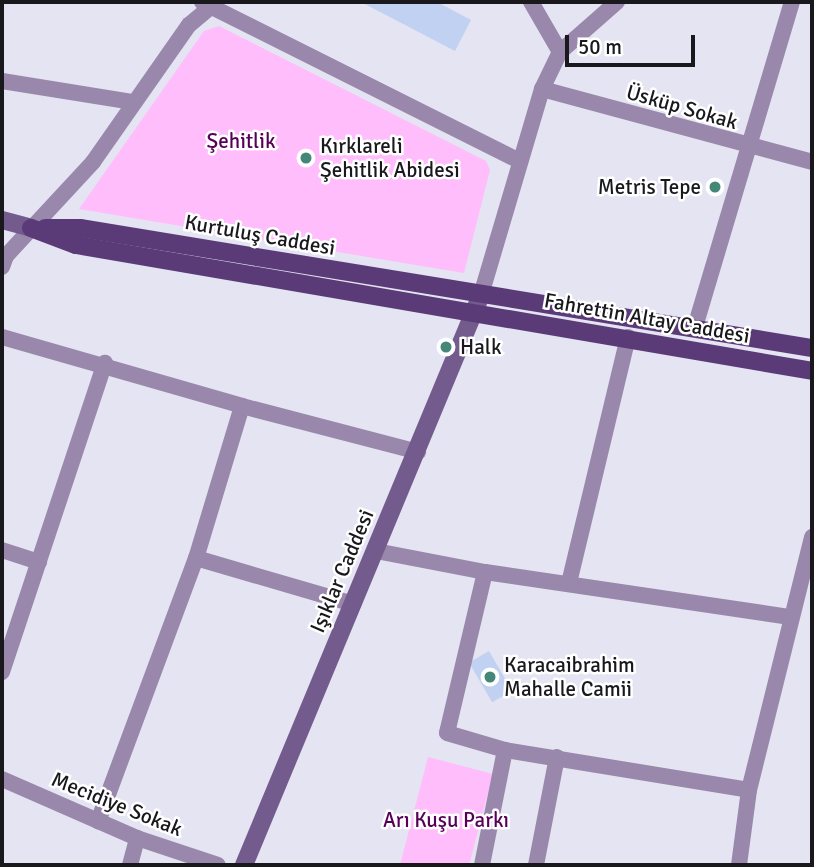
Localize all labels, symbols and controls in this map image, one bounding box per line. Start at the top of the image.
scale bar [569,21,698,65]
text: 50 m [578,34,622,60]
street label: Üsküp Sokak [624,79,740,135]
park label: Şehitlik [207,128,275,154]
place label: Kırklareli Şehitlik Abidesi [320,133,460,183]
marker: Kırklareli Şehitlik Abidesi [298,150,314,166]
place label: Metris Tepe [598,174,701,200]
marker: Metris Tepe [707,179,723,195]
street label: Kurtuluş Caddesi [183,209,337,261]
street label: Fahrettin Altay Caddesi [542,288,752,348]
place label: Halk [460,334,502,360]
marker: Halk [438,339,454,355]
street label: Işıklar Caddesi [305,506,379,636]
place label: Karacaibrahim Mahalle Camii [504,652,635,702]
marker: Karacaibrahim Mahalle Camii [482,669,498,685]
street label: Mecidiye Sokak [48,766,186,842]
park label: Arı Kuşu Parkı [383,807,509,833]

